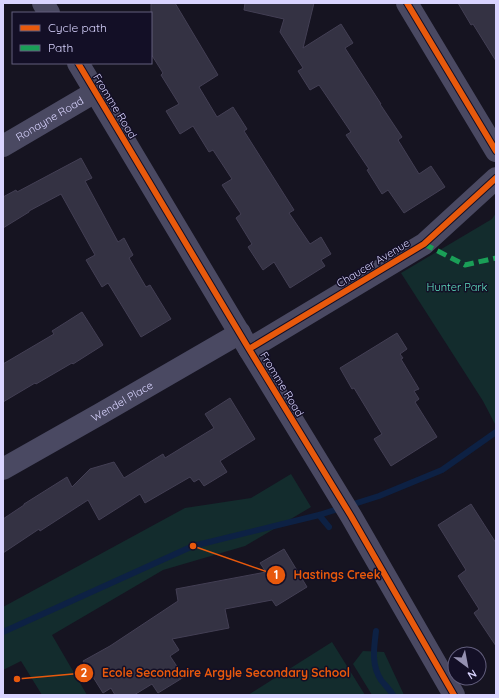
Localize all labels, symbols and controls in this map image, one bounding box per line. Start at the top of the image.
legend [12,12,152,64]
text: Cycle path [48,20,107,35]
text: Path [48,40,73,55]
street label: Fromme Road [90,71,140,141]
street label: Ronayne Road [13,93,86,144]
street label: Chaucer Avenue [334,236,412,290]
park label: Hunter Park [427,280,488,294]
street label: Fromme Road [257,349,307,419]
street label: Wendel Place [89,378,156,425]
callout: Hastings Creek [266,563,389,587]
text: 1 [274,567,278,582]
text: Hastings Creek [294,567,381,582]
north arrow [447,646,487,686]
callout: Ecole Secondaire Argyle Secondary School [74,661,358,685]
text: 2 [81,665,88,680]
text: Ecole Secondaire Argyle Secondary School [102,665,350,680]
text: N [465,666,479,683]

